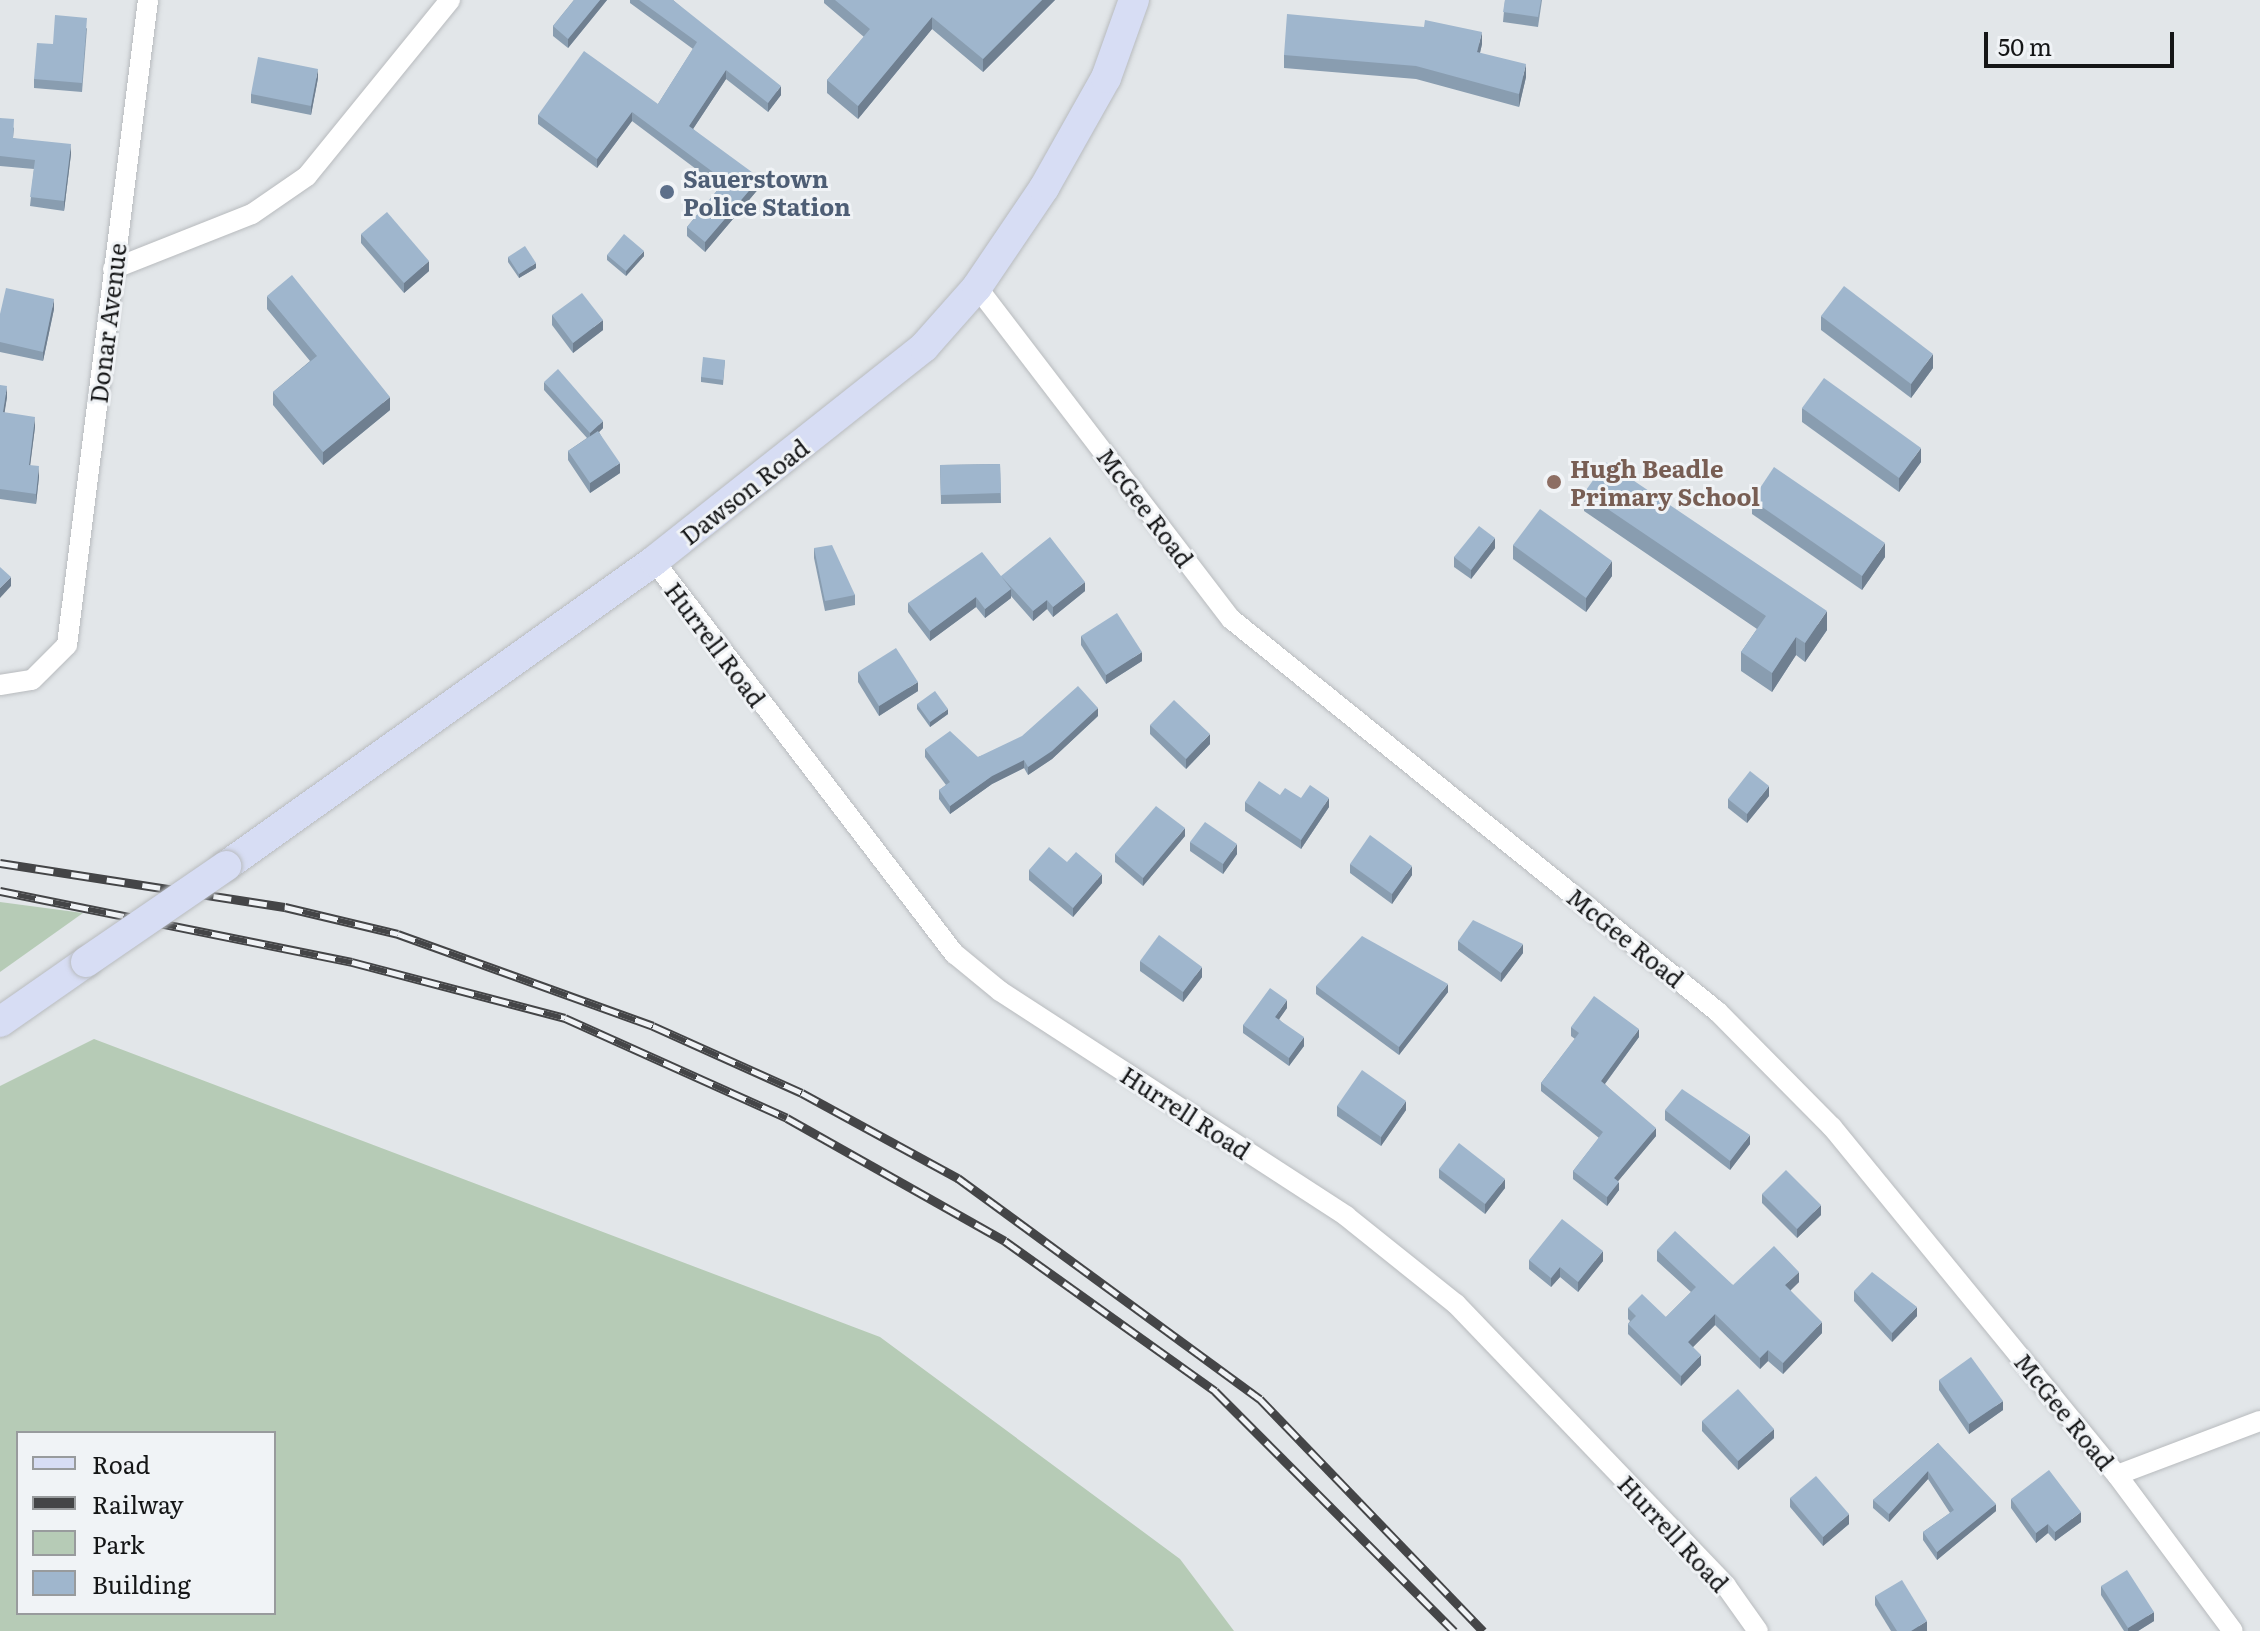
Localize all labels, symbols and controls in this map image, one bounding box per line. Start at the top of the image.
scale bar [1988,16,2178,66]
text: 50 m [1998,28,2052,63]
place label: Sauerstown Police Station [683,164,851,220]
marker: Sauerstown Police Station [658,183,676,201]
street label: Donar Avenue [83,241,131,405]
street label: Dawson Road [674,432,814,550]
street label: McGee Road [1092,442,1200,572]
place label: Hugh Beadle Primary School [1570,454,1760,510]
marker: Hugh Beadle Primary School [1545,473,1563,491]
street label: Hurrell Road [660,576,772,712]
street label: McGee Road [1562,881,1690,993]
street label: Hurrell Road [1116,1059,1256,1165]
street label: McGee Road [2009,1347,2121,1475]
legend [16,1431,276,1615]
text: Road [92,1446,150,1481]
street label: Hurrell Road [1613,1469,1735,1597]
text: Railway [92,1486,184,1521]
text: Park [92,1526,145,1561]
text: Building [92,1566,191,1601]

